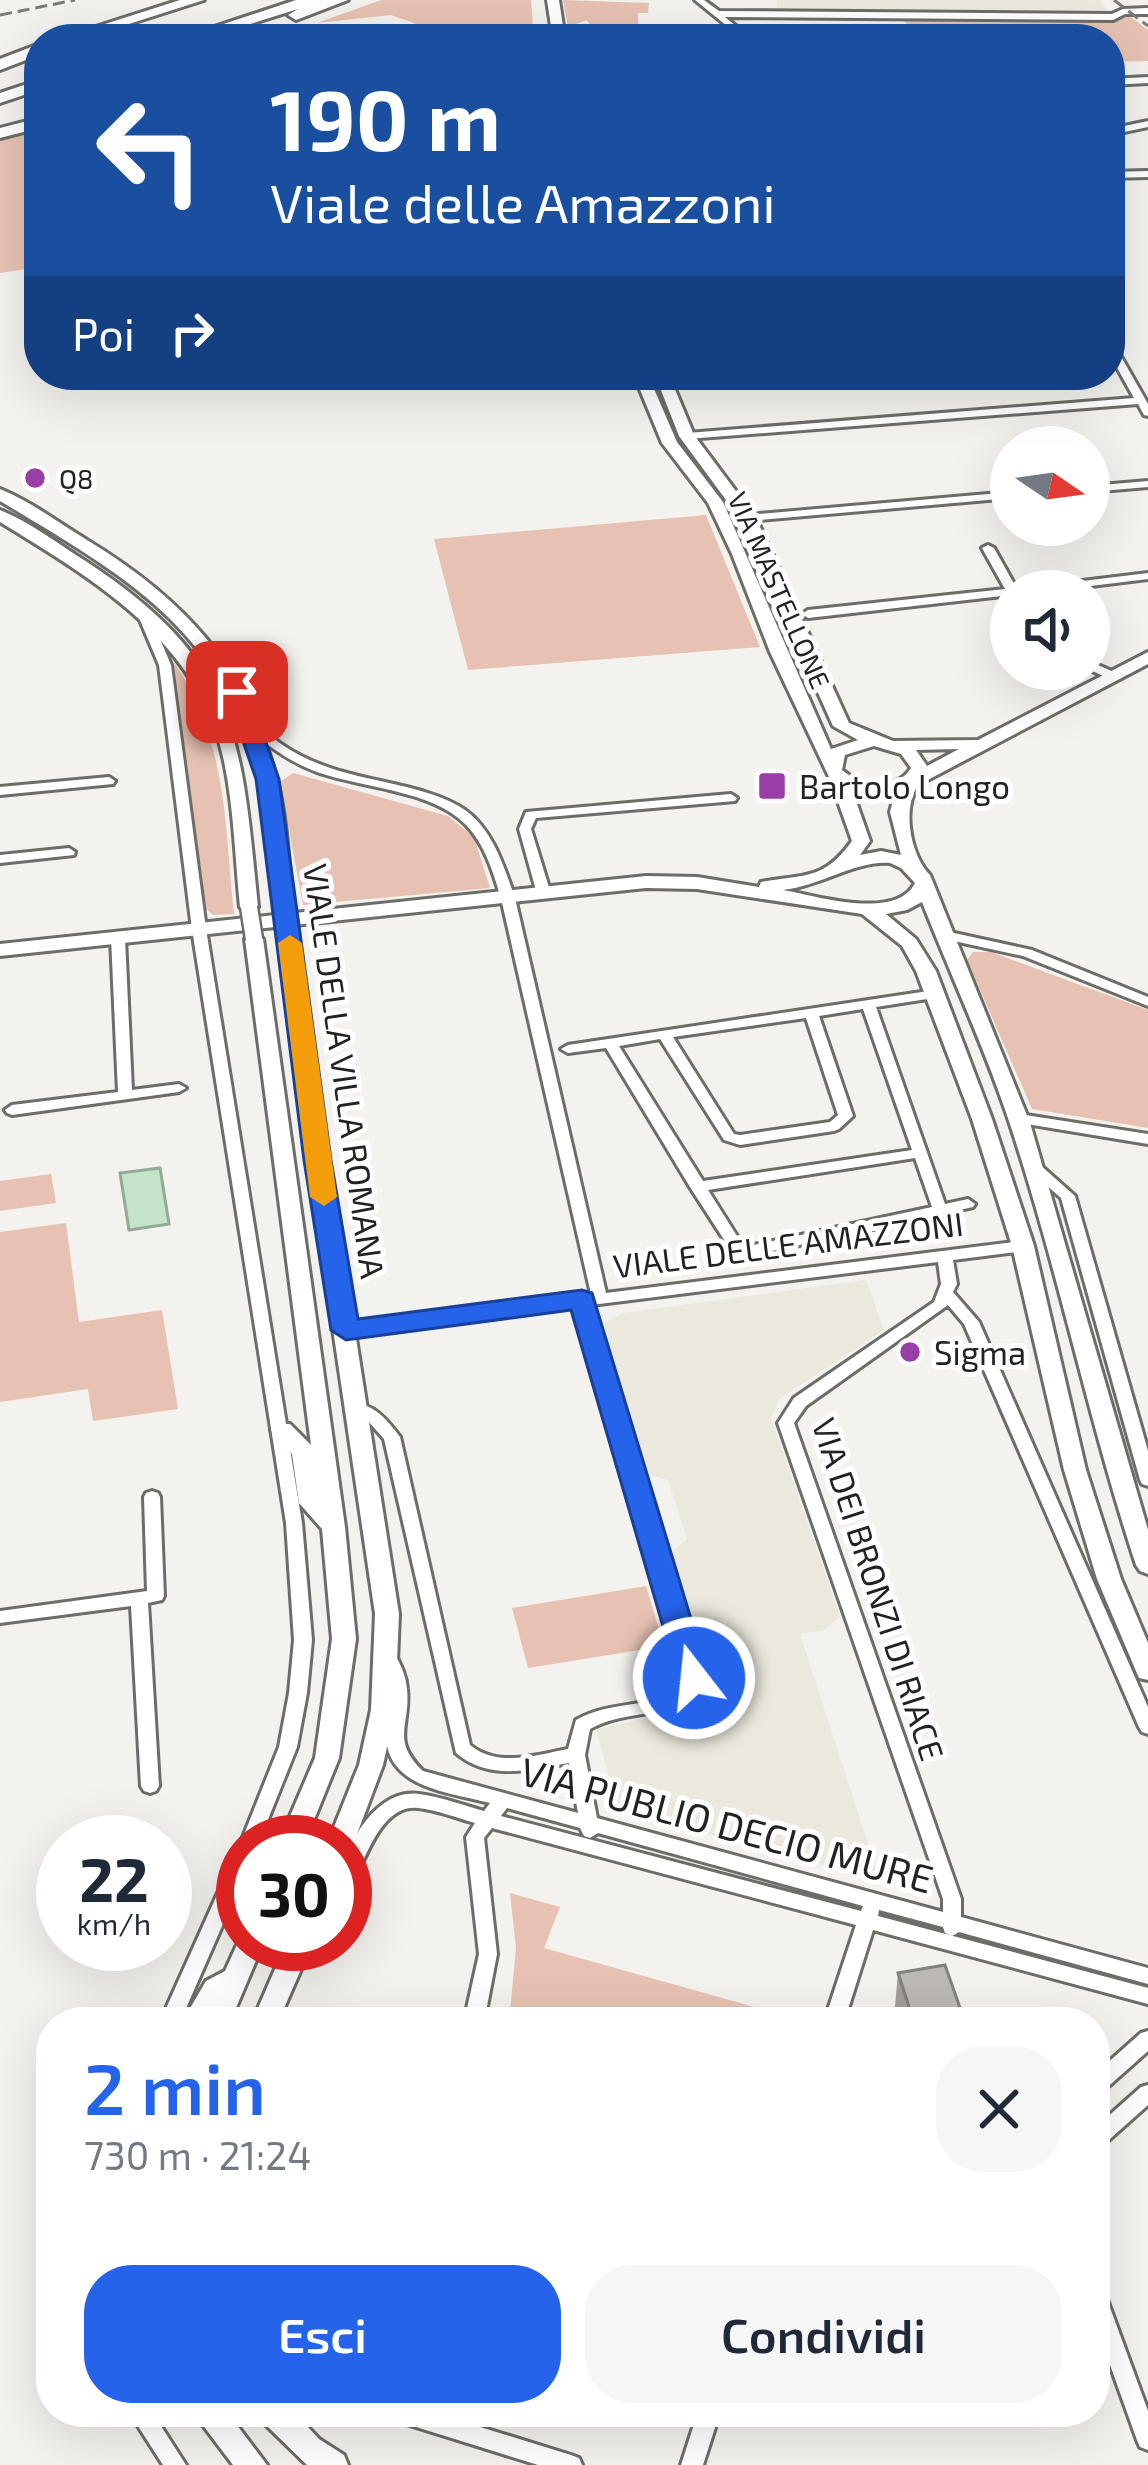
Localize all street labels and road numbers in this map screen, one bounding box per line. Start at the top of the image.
street label: VIA MASTELLONE [722,487,838,693]
street label: VIALE DELLA VILLA ROMANA [296,861,394,1281]
street label: VIALE DELLE AMAZZONI [611,1203,965,1285]
street label: VIA DEI BRONZI DI RIACE [805,1413,953,1765]
street label: VIA PUBLIO DECIO MURE [516,1746,938,1902]

